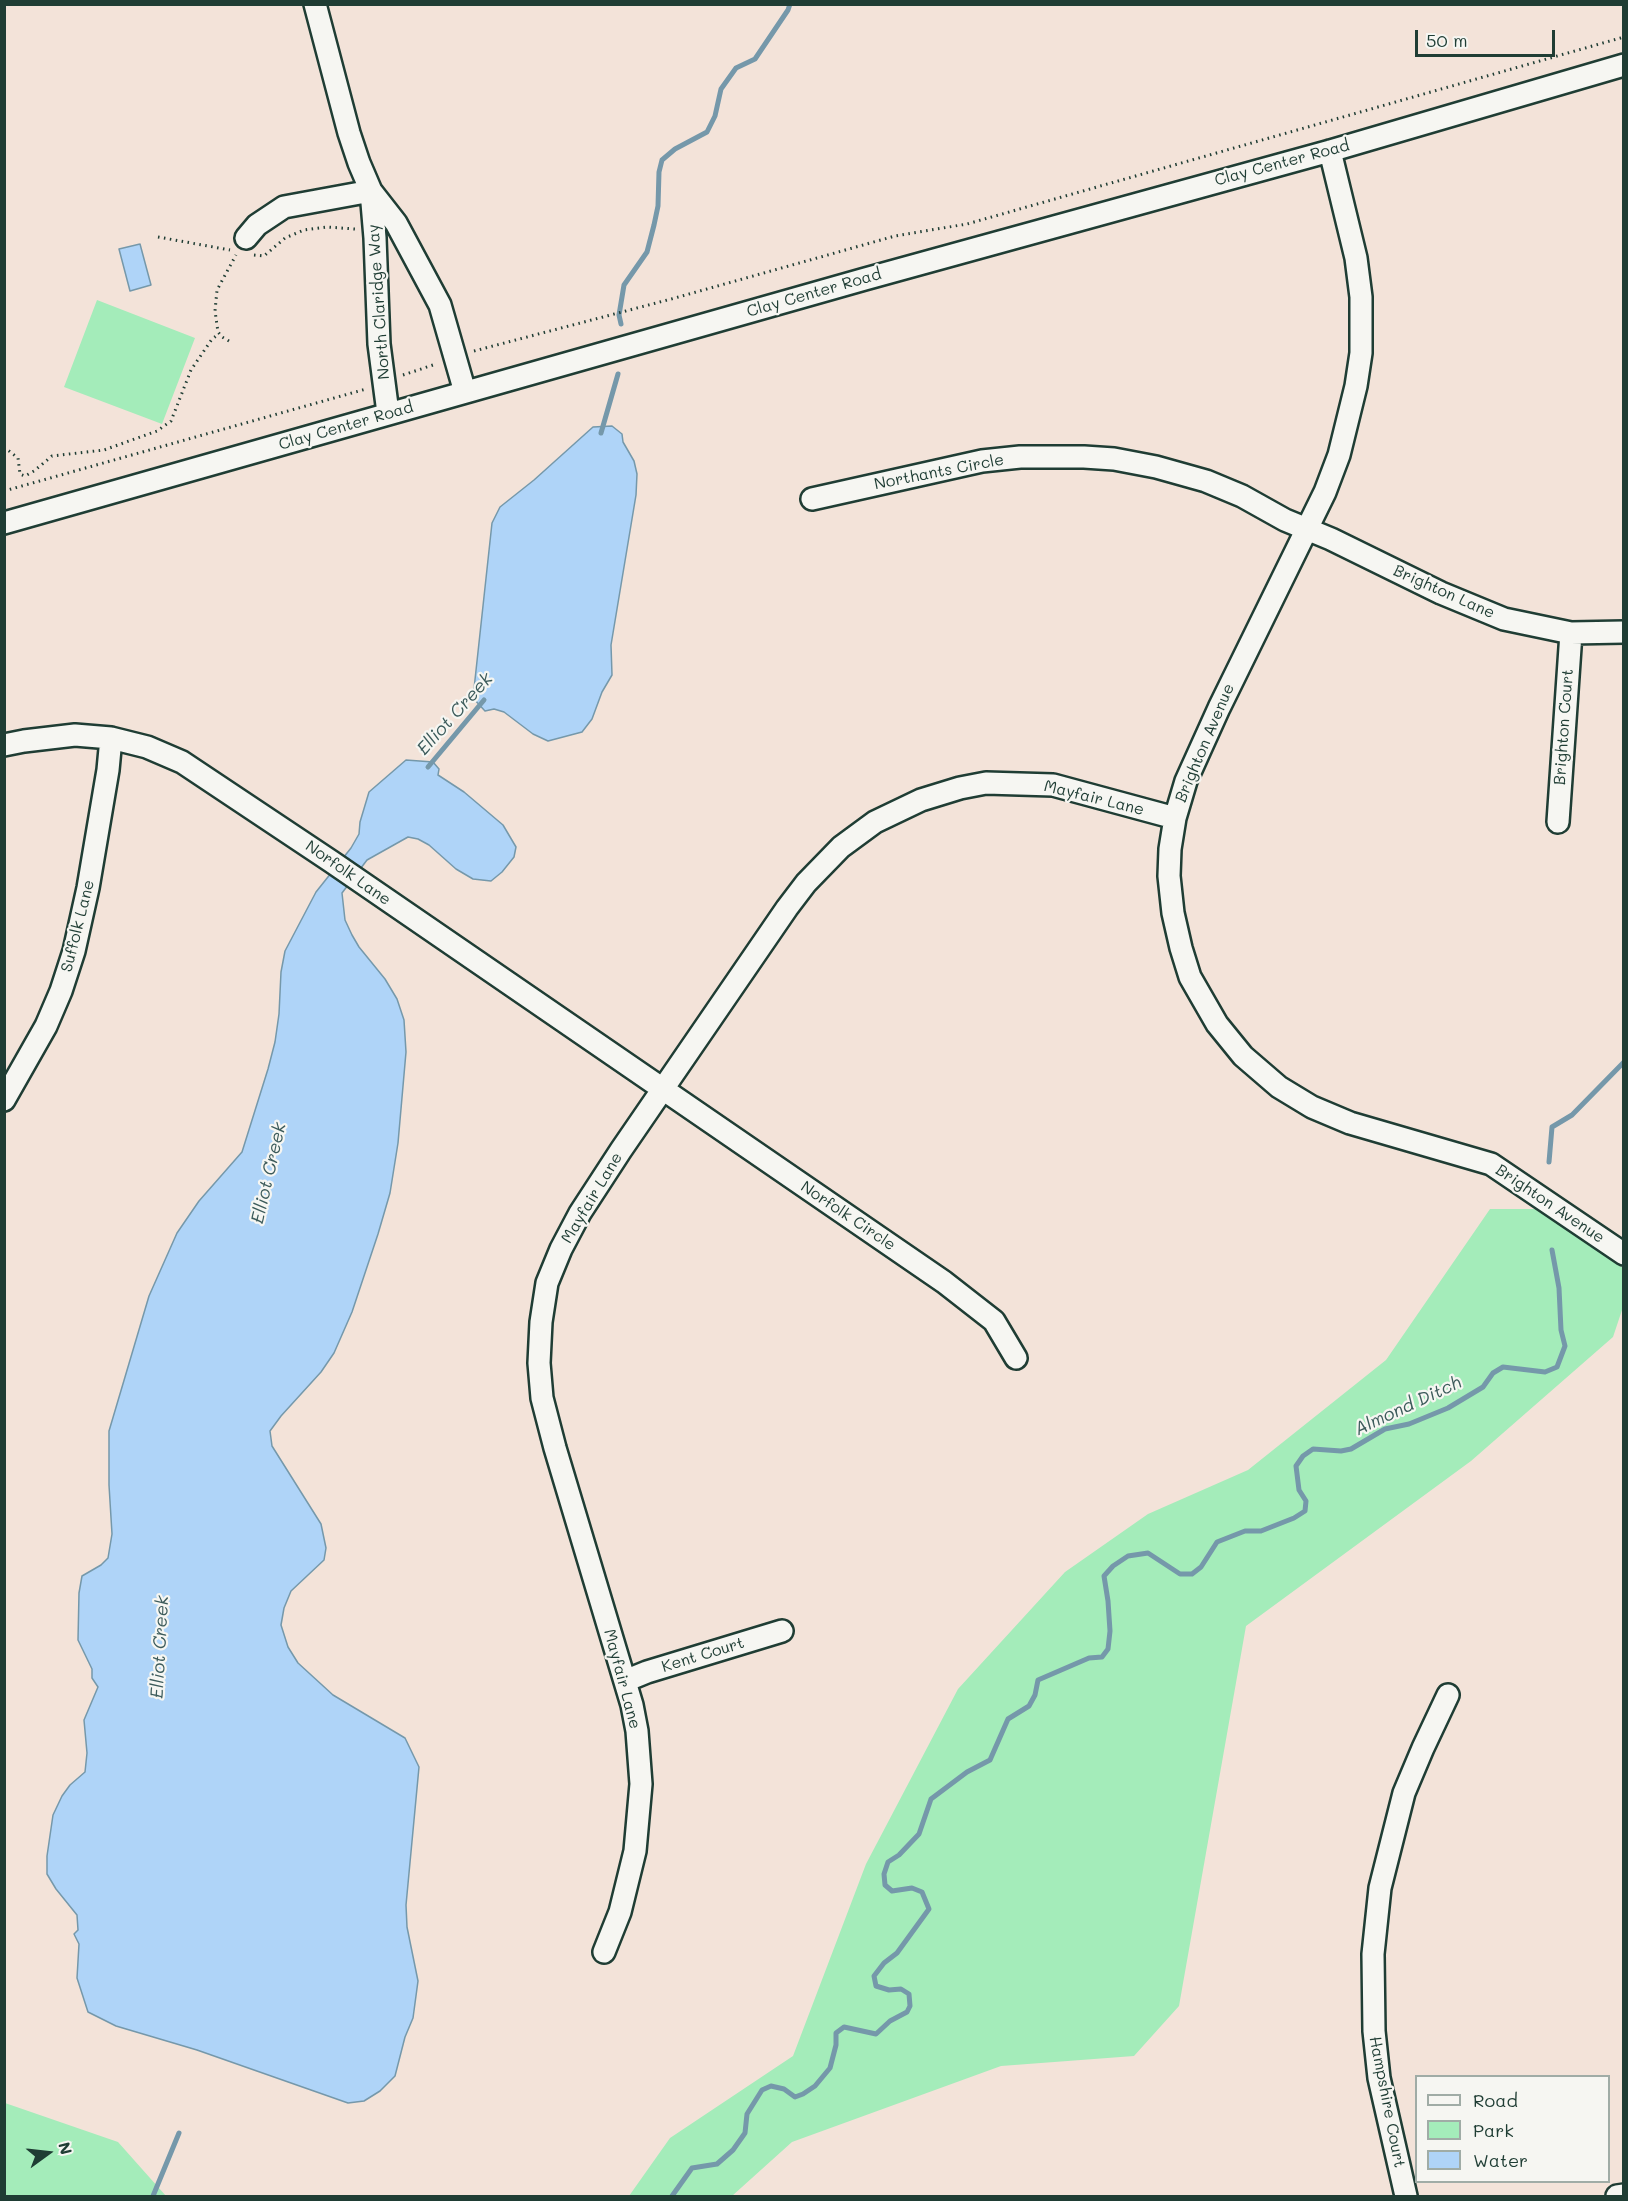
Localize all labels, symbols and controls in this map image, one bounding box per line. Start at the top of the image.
scale bar [1418,18,1558,56]
text: 50 m [1426,28,1468,52]
street label: Clay Center Road [1212,136,1352,190]
street label: North Claridge Way [364,224,394,380]
street label: Clay Center Road [745,265,883,321]
street label: Clay Center Road [277,398,415,454]
street label: Northants Circle [872,450,1006,494]
street label: Brighton Lane [1390,561,1498,623]
street label: Brighton Court [1550,668,1578,786]
water label: Elliot Creek [413,669,497,759]
street label: Brighton Avenue [1171,681,1239,805]
street label: Mayfair Lane [1042,776,1146,820]
street label: Norfolk Lane [302,837,394,909]
street label: Suffolk Lane [57,878,99,974]
water label: Elliot Creek [247,1120,291,1226]
street label: Mayfair Lane [557,1149,627,1247]
street label: Brighton Avenue [1492,1161,1608,1247]
street label: Norfolk Circle [797,1177,899,1255]
water label: Almond Ditch [1351,1372,1465,1440]
water label: Elliot Creek [147,1595,173,1699]
street label: Mayfair Lane [599,1627,645,1731]
street label: Kent Court [659,1633,747,1677]
street label: Hampshire Court [1365,2035,1409,2169]
legend [1415,2075,1610,2183]
text: Road [1473,2088,1518,2112]
text: Park [1473,2118,1514,2142]
north arrow [18,2123,78,2183]
text: N [54,2140,78,2157]
text: Water [1473,2148,1528,2172]

